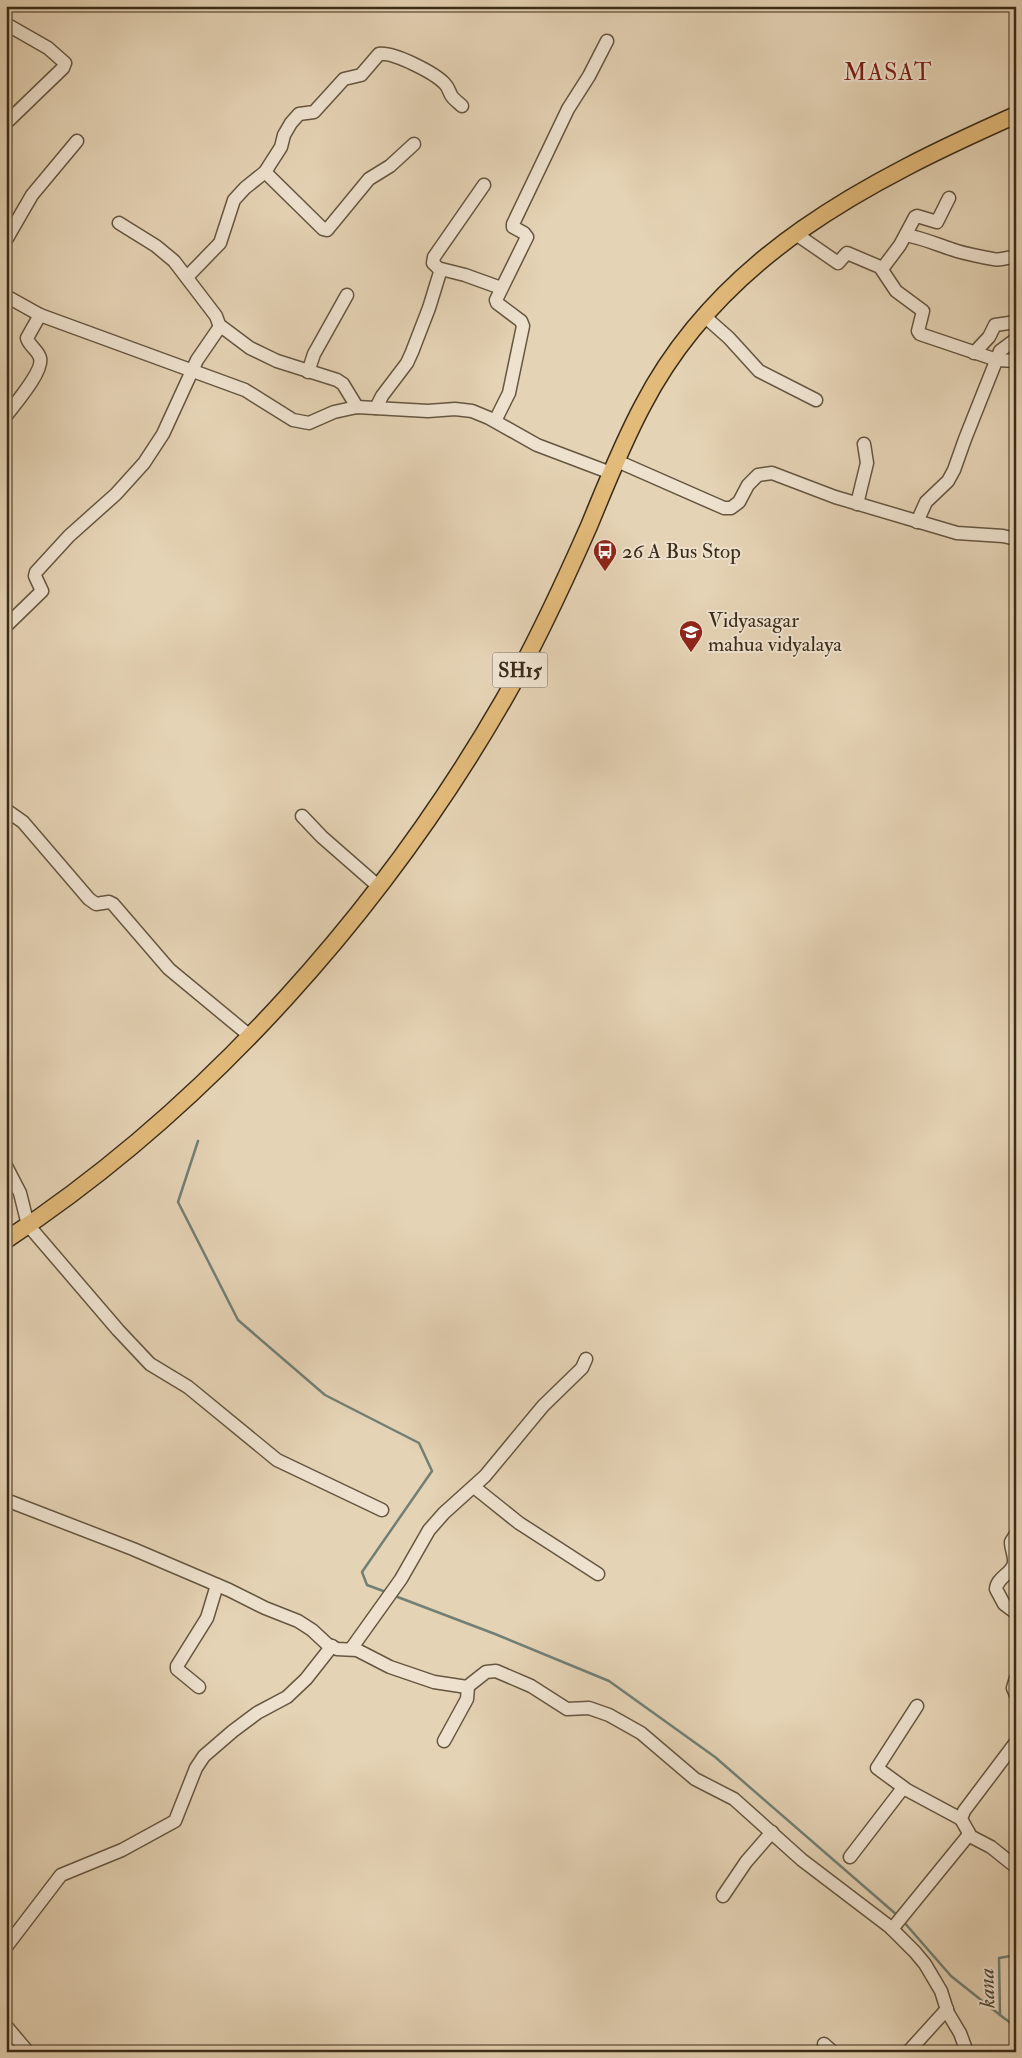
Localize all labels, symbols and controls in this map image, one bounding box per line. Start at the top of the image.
district label: MASAT [843,57,933,88]
bus stop icon: 26 A Bus Stop [592,538,618,572]
place label: 26 A Bus Stop [622,538,741,565]
place label: Vidyasagar mahua vidyalaya [708,607,842,658]
school or university icon: Vidyasagar mahua vidyalaya [678,619,704,653]
road number: SH15 [492,652,548,688]
water label: kana [972,1968,1002,2009]

